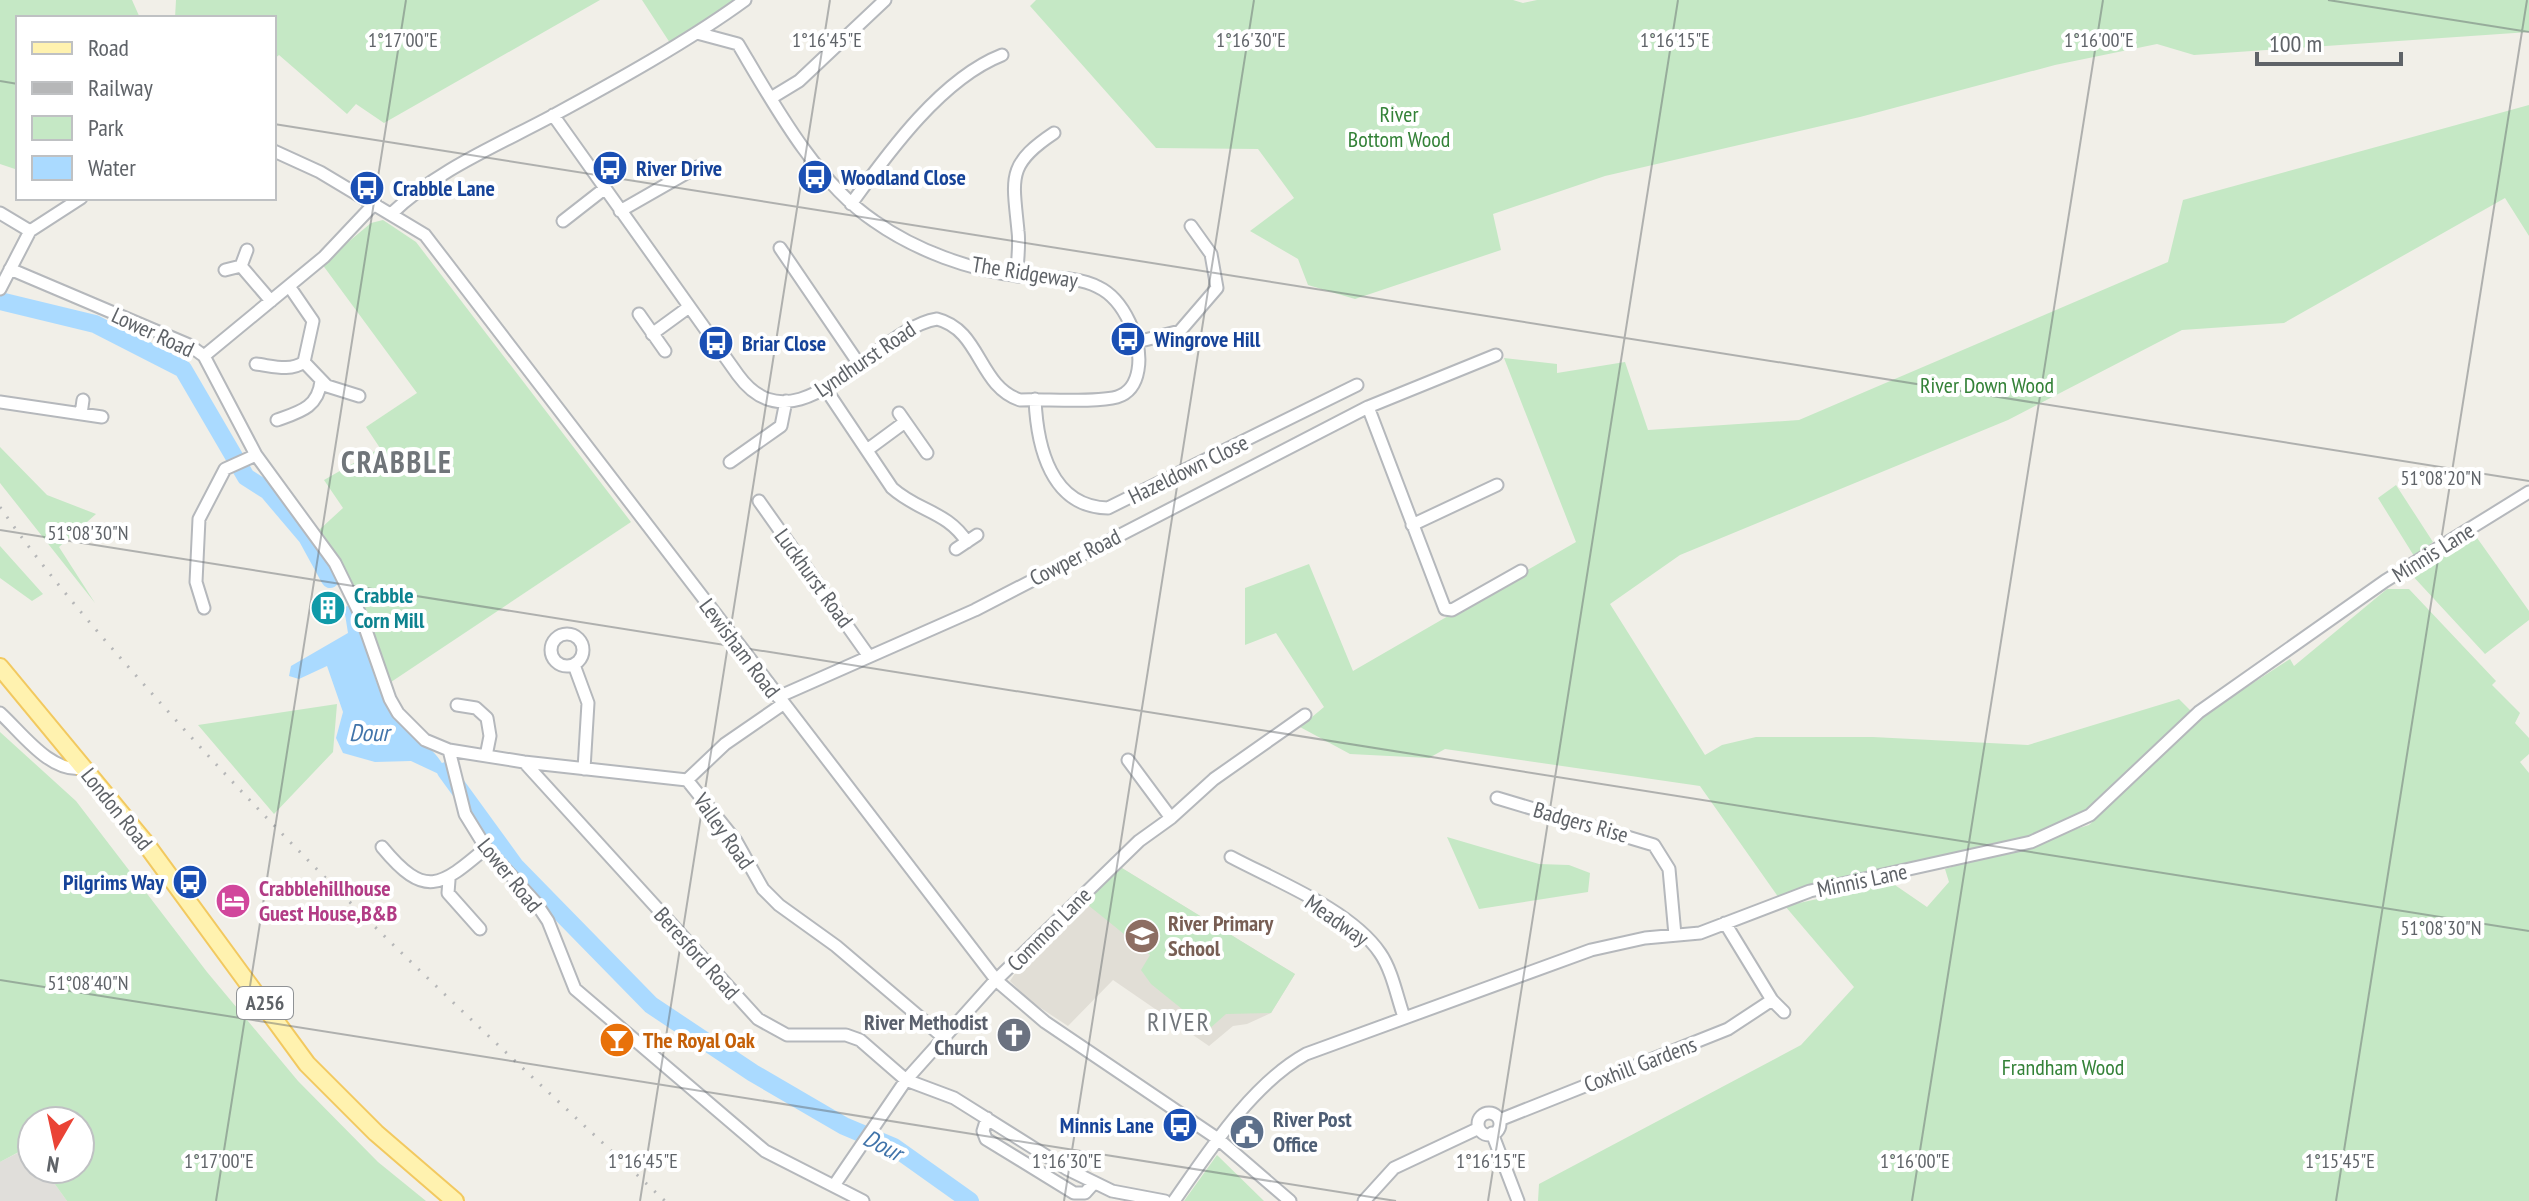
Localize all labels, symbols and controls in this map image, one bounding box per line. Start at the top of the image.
legend [16,16,276,200]
scale bar [2257,16,2401,66]
text: 1°17'00"E [368,27,438,53]
text: 1°16'45"E [792,27,862,53]
text: 1°16'30"E [1216,27,1286,53]
text: 1°16'15"E [1640,27,1710,53]
text: 1°16'00"E [2064,27,2134,53]
text: 100 m [2269,28,2322,59]
text: Road [88,32,129,63]
text: Railway [88,72,153,103]
park label: River Bottom Wood [1348,100,1450,153]
text: Park [88,112,124,143]
bus stop icon: River Drive [591,149,629,187]
text: Water [88,152,136,183]
place label: River Drive [636,154,722,182]
bus stop icon: Woodland Close [796,158,834,196]
place label: Woodland Close [840,163,966,191]
bus stop icon: Crabble Lane [348,169,386,207]
place label: Crabble Lane [393,174,495,202]
street label: The Ridgeway [970,250,1081,294]
street label: Lower Road [107,301,199,363]
street label: Lyndhurst Road [809,315,921,403]
bus stop icon: Wingrove Hill [1109,320,1147,358]
bus stop icon: Briar Close [697,324,735,362]
place label: Wingrove Hill [1153,325,1261,353]
place label: Briar Close [742,329,826,357]
park label: River Down Wood [1920,371,2054,399]
street label: Hazeldown Close [1124,428,1252,510]
district label: CRABBLE [341,442,453,481]
text: 51°08'20"N [2401,465,2481,491]
street label: Minnis Lane [2387,516,2479,588]
text: 51°08'30"N [48,520,128,546]
street label: Cowper Road [1025,522,1125,592]
street label: Luckhurst Road [769,523,859,633]
place label: Crabble Corn Mill [354,581,425,634]
building icon: Crabble Corn Mill [309,589,347,627]
street label: Lewisham Road [694,593,786,703]
water label: Dour [349,717,392,748]
street label: London Road [75,762,159,856]
street label: Valley Road [687,787,760,875]
street label: Badgers Rise [1530,795,1632,849]
street label: Lower Road [472,832,548,918]
street label: Minnis Lane [1814,857,1910,903]
bus stop icon: Pilgrims Way [171,863,209,901]
place label: Pilgrims Way [63,868,165,896]
place label: Crabblehillhouse Guest House,B&B [259,874,398,927]
street label: Common Lane [1001,881,1097,977]
hotel icon: Crabblehillhouse Guest House,B&B [214,882,252,920]
street label: Meadway [1300,888,1375,952]
street label: Beresford Road [648,901,746,1005]
place label: River Primary School [1168,909,1275,962]
text: 51°08'30"N [2401,915,2481,941]
school or university icon: River Primary School [1123,917,1161,955]
text: 51°08'40"N [48,970,128,996]
road number: A256 [237,987,293,1019]
district label: RIVER [1147,1005,1211,1038]
place label: River Methodist Church [864,1008,989,1061]
church icon: River Methodist Church [995,1016,1033,1054]
bar icon: The Royal Oak [598,1021,636,1059]
place label: The Royal Oak [643,1026,756,1054]
street label: Coxhill Gardens [1580,1030,1700,1098]
park label: Frandham Wood [2002,1053,2124,1081]
north arrow [16,1105,96,1185]
place label: River Post Office [1273,1105,1352,1158]
bus stop icon: Minnis Lane [1161,1106,1199,1144]
place label: Minnis Lane [1060,1111,1154,1139]
public building icon: River Post Office [1228,1113,1266,1151]
water label: Dour [858,1122,911,1169]
text: 1°17'00"E [184,1148,254,1174]
text: 1°16'45"E [608,1148,678,1174]
text: 1°16'30"E [1032,1148,1102,1174]
text: 1°16'15"E [1456,1148,1526,1174]
text: 1°16'00"E [1880,1148,1950,1174]
text: 1°15'45"E [2305,1148,2375,1174]
text: N [45,1150,61,1180]

